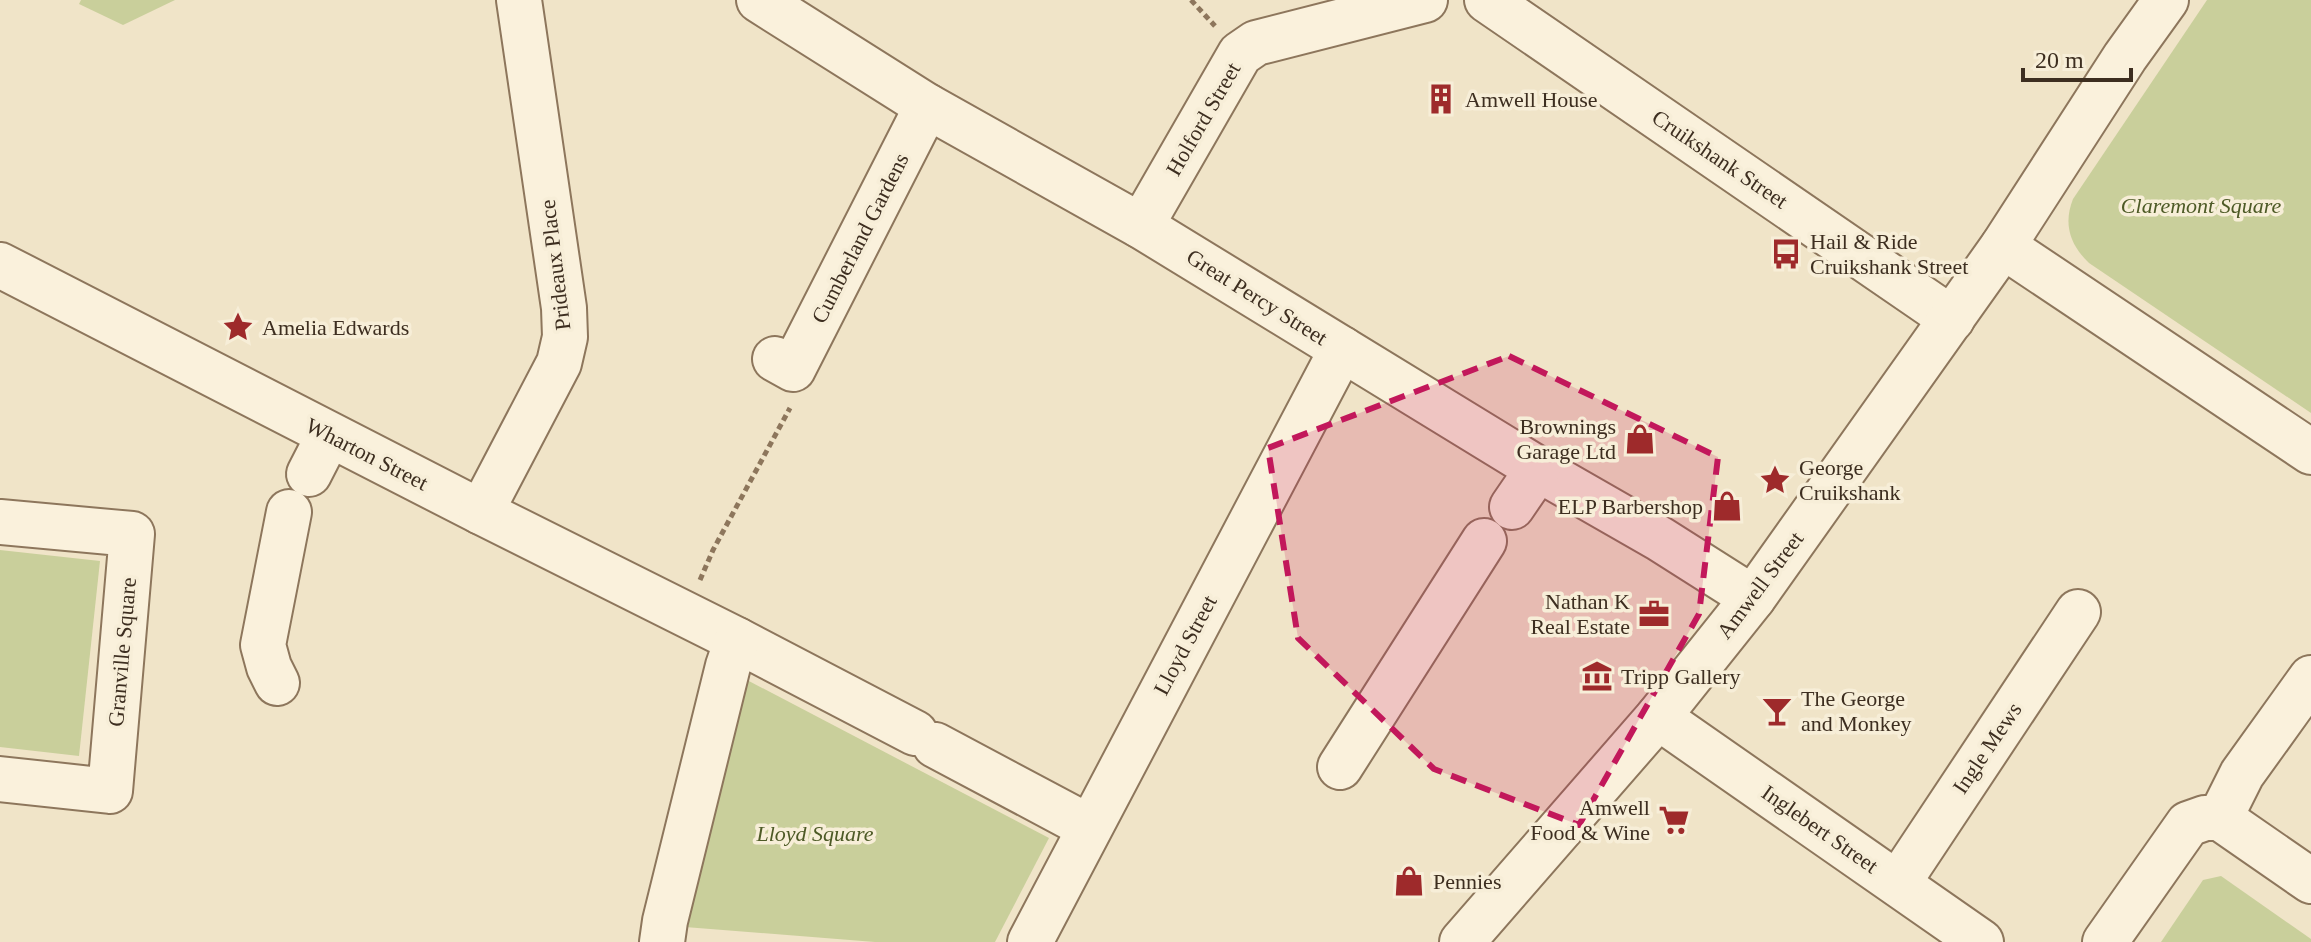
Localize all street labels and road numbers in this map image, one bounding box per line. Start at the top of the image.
street label: Holford Street [1161,58,1245,180]
street label: Cruikshank Street [1647,104,1793,214]
street label: Cumberland Gardens [806,149,914,327]
street label: Prideaux Place [535,198,575,332]
street label: Great Percy Street [1182,244,1332,350]
street label: Wharton Street [302,412,432,496]
street label: Amwell Street [1712,526,1808,644]
street label: Granville Square [103,576,141,728]
street label: Lloyd Street [1148,591,1222,699]
street label: Ingle Mews [1947,698,2027,798]
street label: Inglebert Street [1757,780,1883,878]

